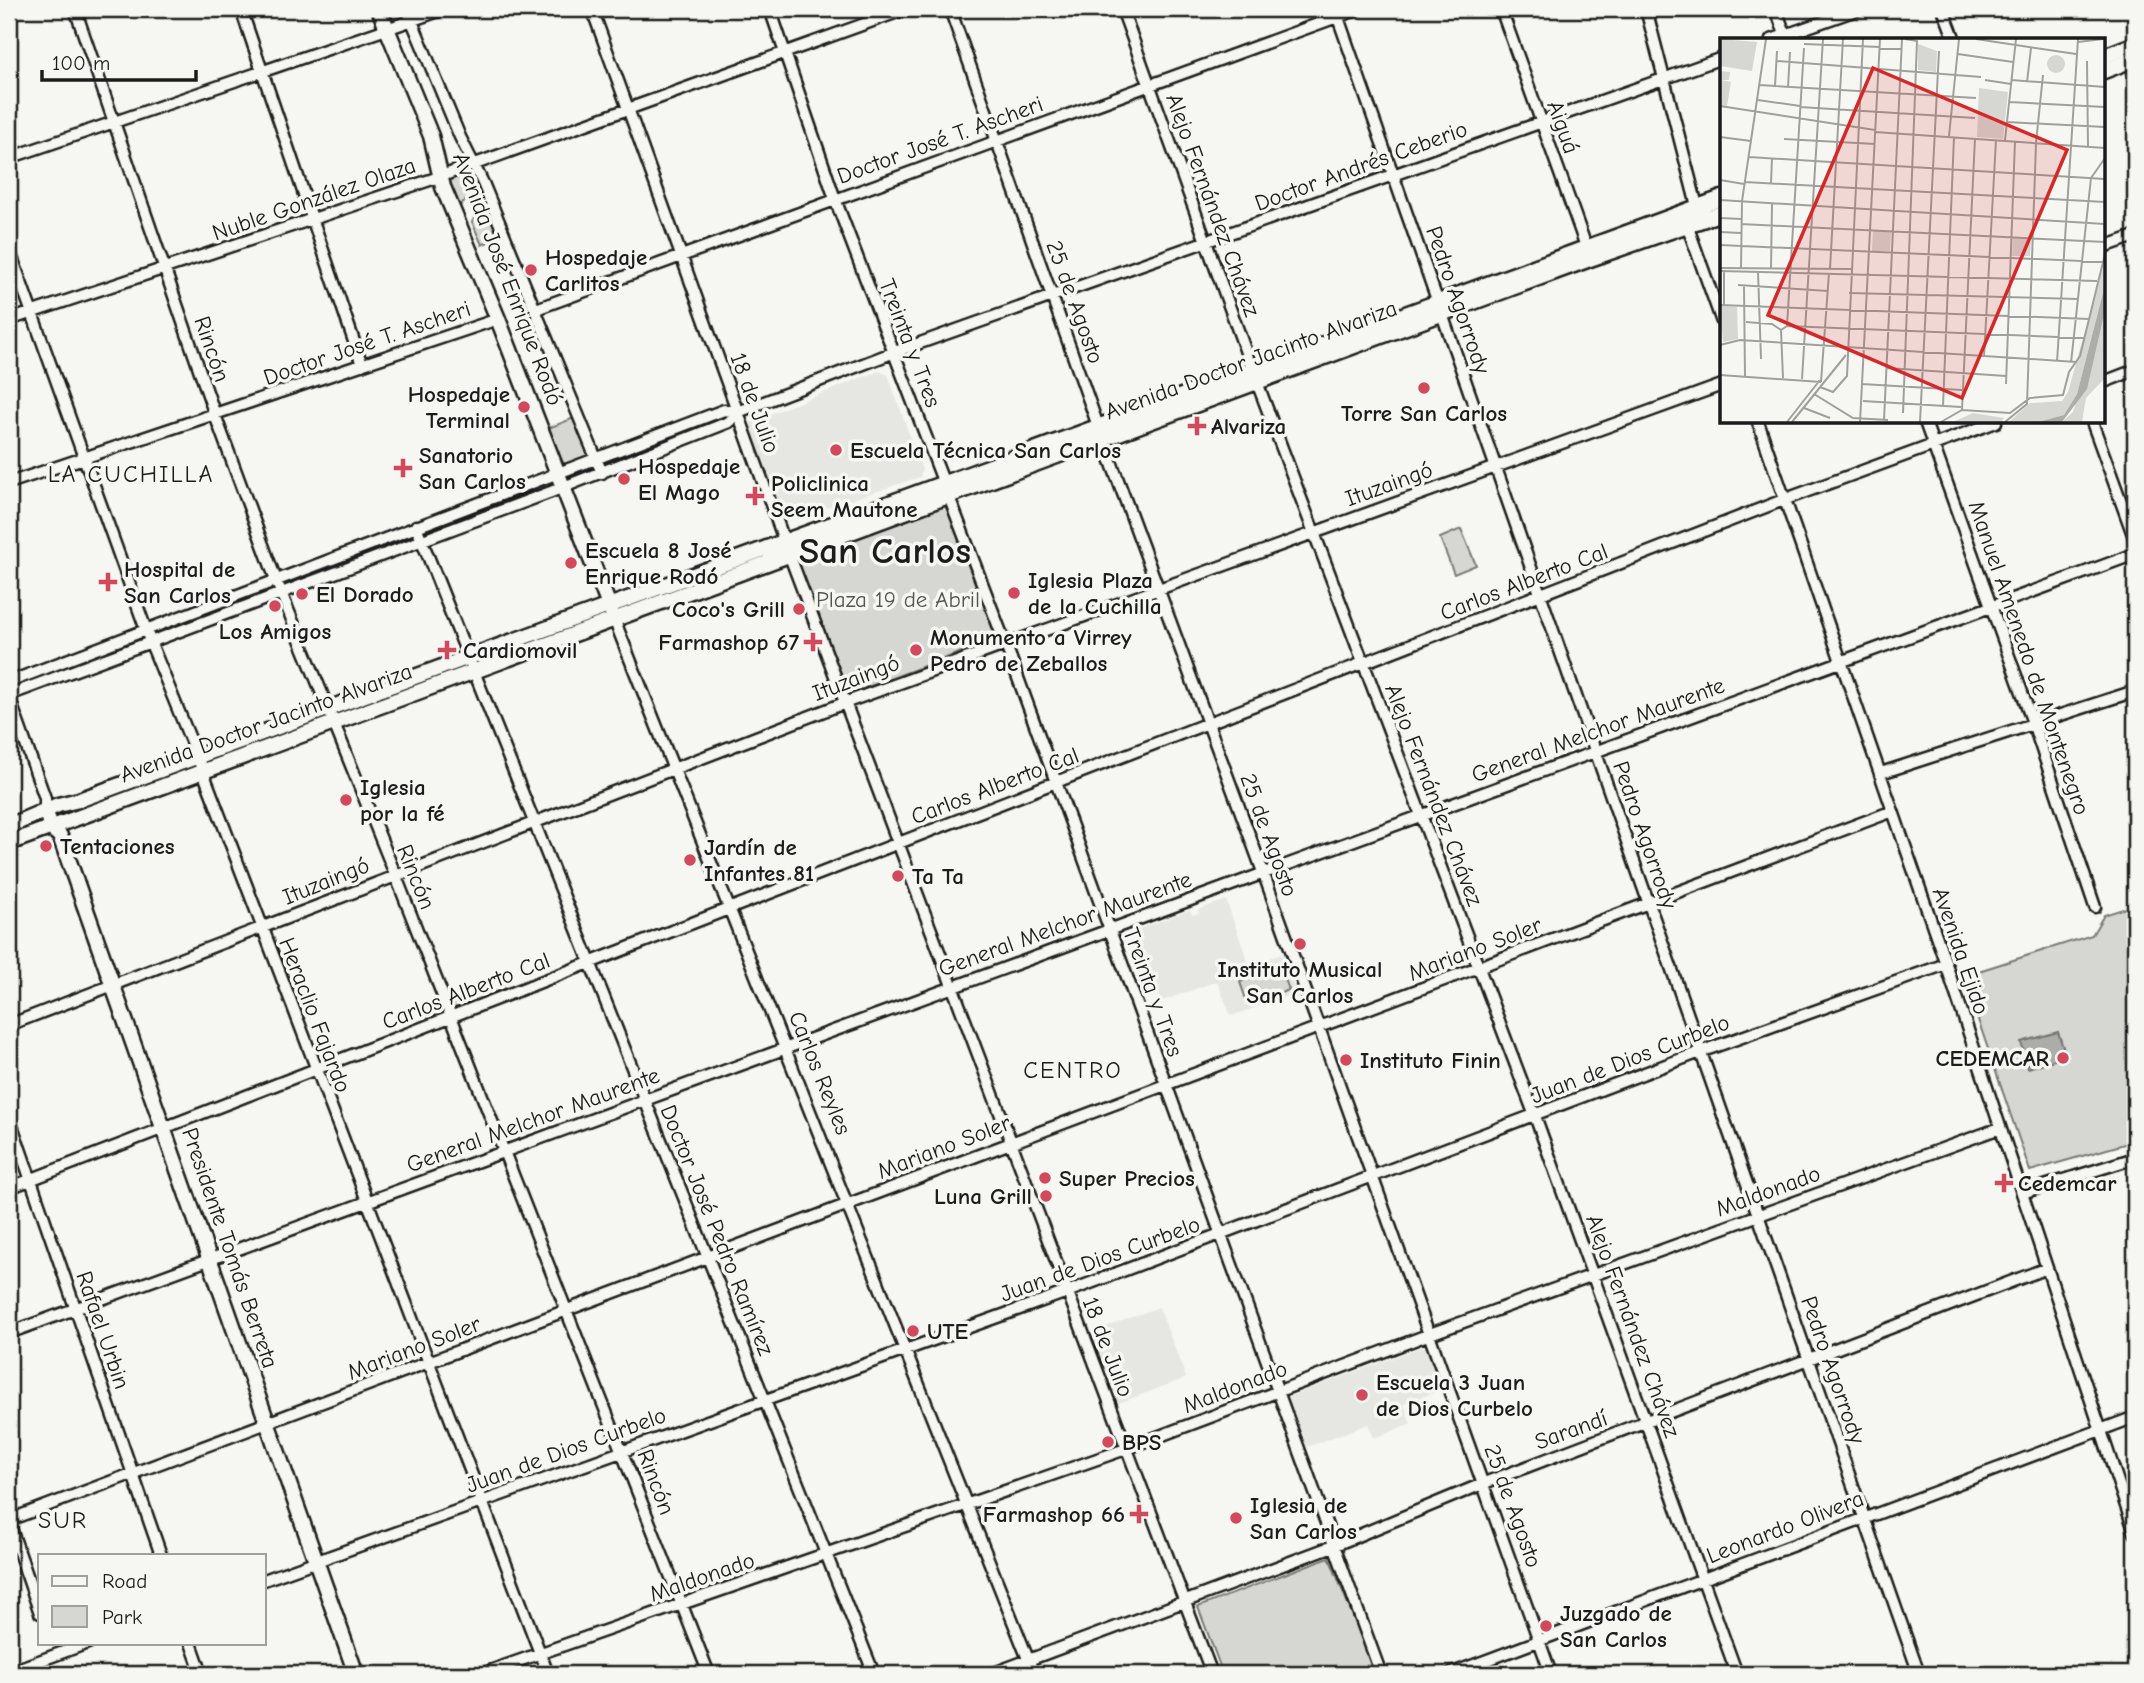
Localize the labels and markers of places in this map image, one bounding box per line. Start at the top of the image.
place label: Hospedaje Carlitos [545,244,647,297]
marker: Hospedaje Carlitos [523,262,539,278]
marker: Torre San Carlos [1416,380,1432,396]
place label: Hospedaje Terminal [408,381,510,434]
marker: Hospedaje Terminal [516,399,532,415]
place label: Torre San Carlos [1341,400,1507,427]
place label: Alvariza [1211,412,1286,440]
marker: Alvariza [1189,418,1205,434]
place label: Escuela Técnica San Carlos [850,437,1121,464]
place label: Sanatorio San Carlos [419,442,526,495]
marker: Escuela Técnica San Carlos [828,442,844,458]
place label: Hospedaje El Mago [638,453,740,506]
marker: Sanatorio San Carlos [393,458,413,478]
place label: Policlinica Seem Mautone [771,470,917,523]
marker: Hospedaje El Mago [616,471,632,487]
marker: Policlinica Seem Mautone [745,486,765,506]
place label: Escuela 8 José Enrique Rodó [585,537,732,590]
marker: Escuela 8 José Enrique Rodó [563,555,579,571]
place label: Hospital de San Carlos [124,556,235,609]
place label: Iglesia Plaza de la Cuchilla [1028,567,1162,620]
marker: Hospital de San Carlos [98,572,118,592]
place label: El Dorado [316,581,414,608]
marker: Iglesia Plaza de la Cuchilla [1006,585,1022,601]
marker: El Dorado [294,586,310,602]
place label: Coco's Grill [672,596,785,623]
marker: Los Amigos [267,598,283,614]
marker: Coco's Grill [791,601,807,617]
place label: Los Amigos [219,618,331,645]
place label: Monumento a Virrey Pedro de Zeballos [930,624,1132,677]
place label: Farmashop 67 [658,629,800,656]
marker: Farmashop 67 [805,634,821,650]
place label: Cardiomovil [463,637,577,664]
marker: Cardiomovil [437,640,457,660]
marker: Monumento a Virrey Pedro de Zeballos [908,642,924,658]
place label: Iglesia por la fé [360,774,445,827]
marker: Iglesia por la fé [338,792,354,808]
place label: Tentaciones [60,833,175,860]
place label: Jardín de Infantes 81 [704,834,814,887]
marker: Tentaciones [38,838,54,854]
marker: Jardín de Infantes 81 [682,852,698,868]
place label: Ta Ta [912,863,964,890]
marker: Ta Ta [890,868,906,884]
marker: Instituto Musical San Carlos [1292,936,1308,952]
place label: Instituto Musical San Carlos [1218,956,1382,1009]
place label: CEDEMCAR [1936,1045,2050,1072]
place label: Instituto Finin [1360,1047,1501,1074]
marker: CEDEMCAR [2055,1050,2071,1066]
marker: Instituto Finin [1338,1052,1354,1068]
place label: Super Precios [1059,1165,1195,1192]
marker: Super Precios [1037,1170,1053,1186]
place label: Cedemcar [2018,1170,2117,1197]
marker: Cedemcar [1996,1175,2012,1191]
place label: Luna Grill [934,1183,1032,1210]
marker: Luna Grill [1038,1188,1054,1204]
place label: UTE [927,1318,968,1345]
marker: UTE [905,1323,921,1339]
place label: Escuela 3 Juan de Dios Curbelo [1376,1369,1533,1422]
marker: Escuela 3 Juan de Dios Curbelo [1354,1387,1370,1403]
place label: BPS [1122,1429,1161,1456]
marker: BPS [1100,1434,1116,1450]
place label: Iglesia de San Carlos [1250,1492,1357,1545]
place label: Farmashop 66 [983,1501,1125,1528]
marker: Farmashop 66 [1131,1506,1147,1522]
marker: Iglesia de San Carlos [1228,1510,1244,1526]
place label: Juzgado de San Carlos [1560,1600,1672,1653]
marker: Juzgado de San Carlos [1538,1618,1554,1634]

